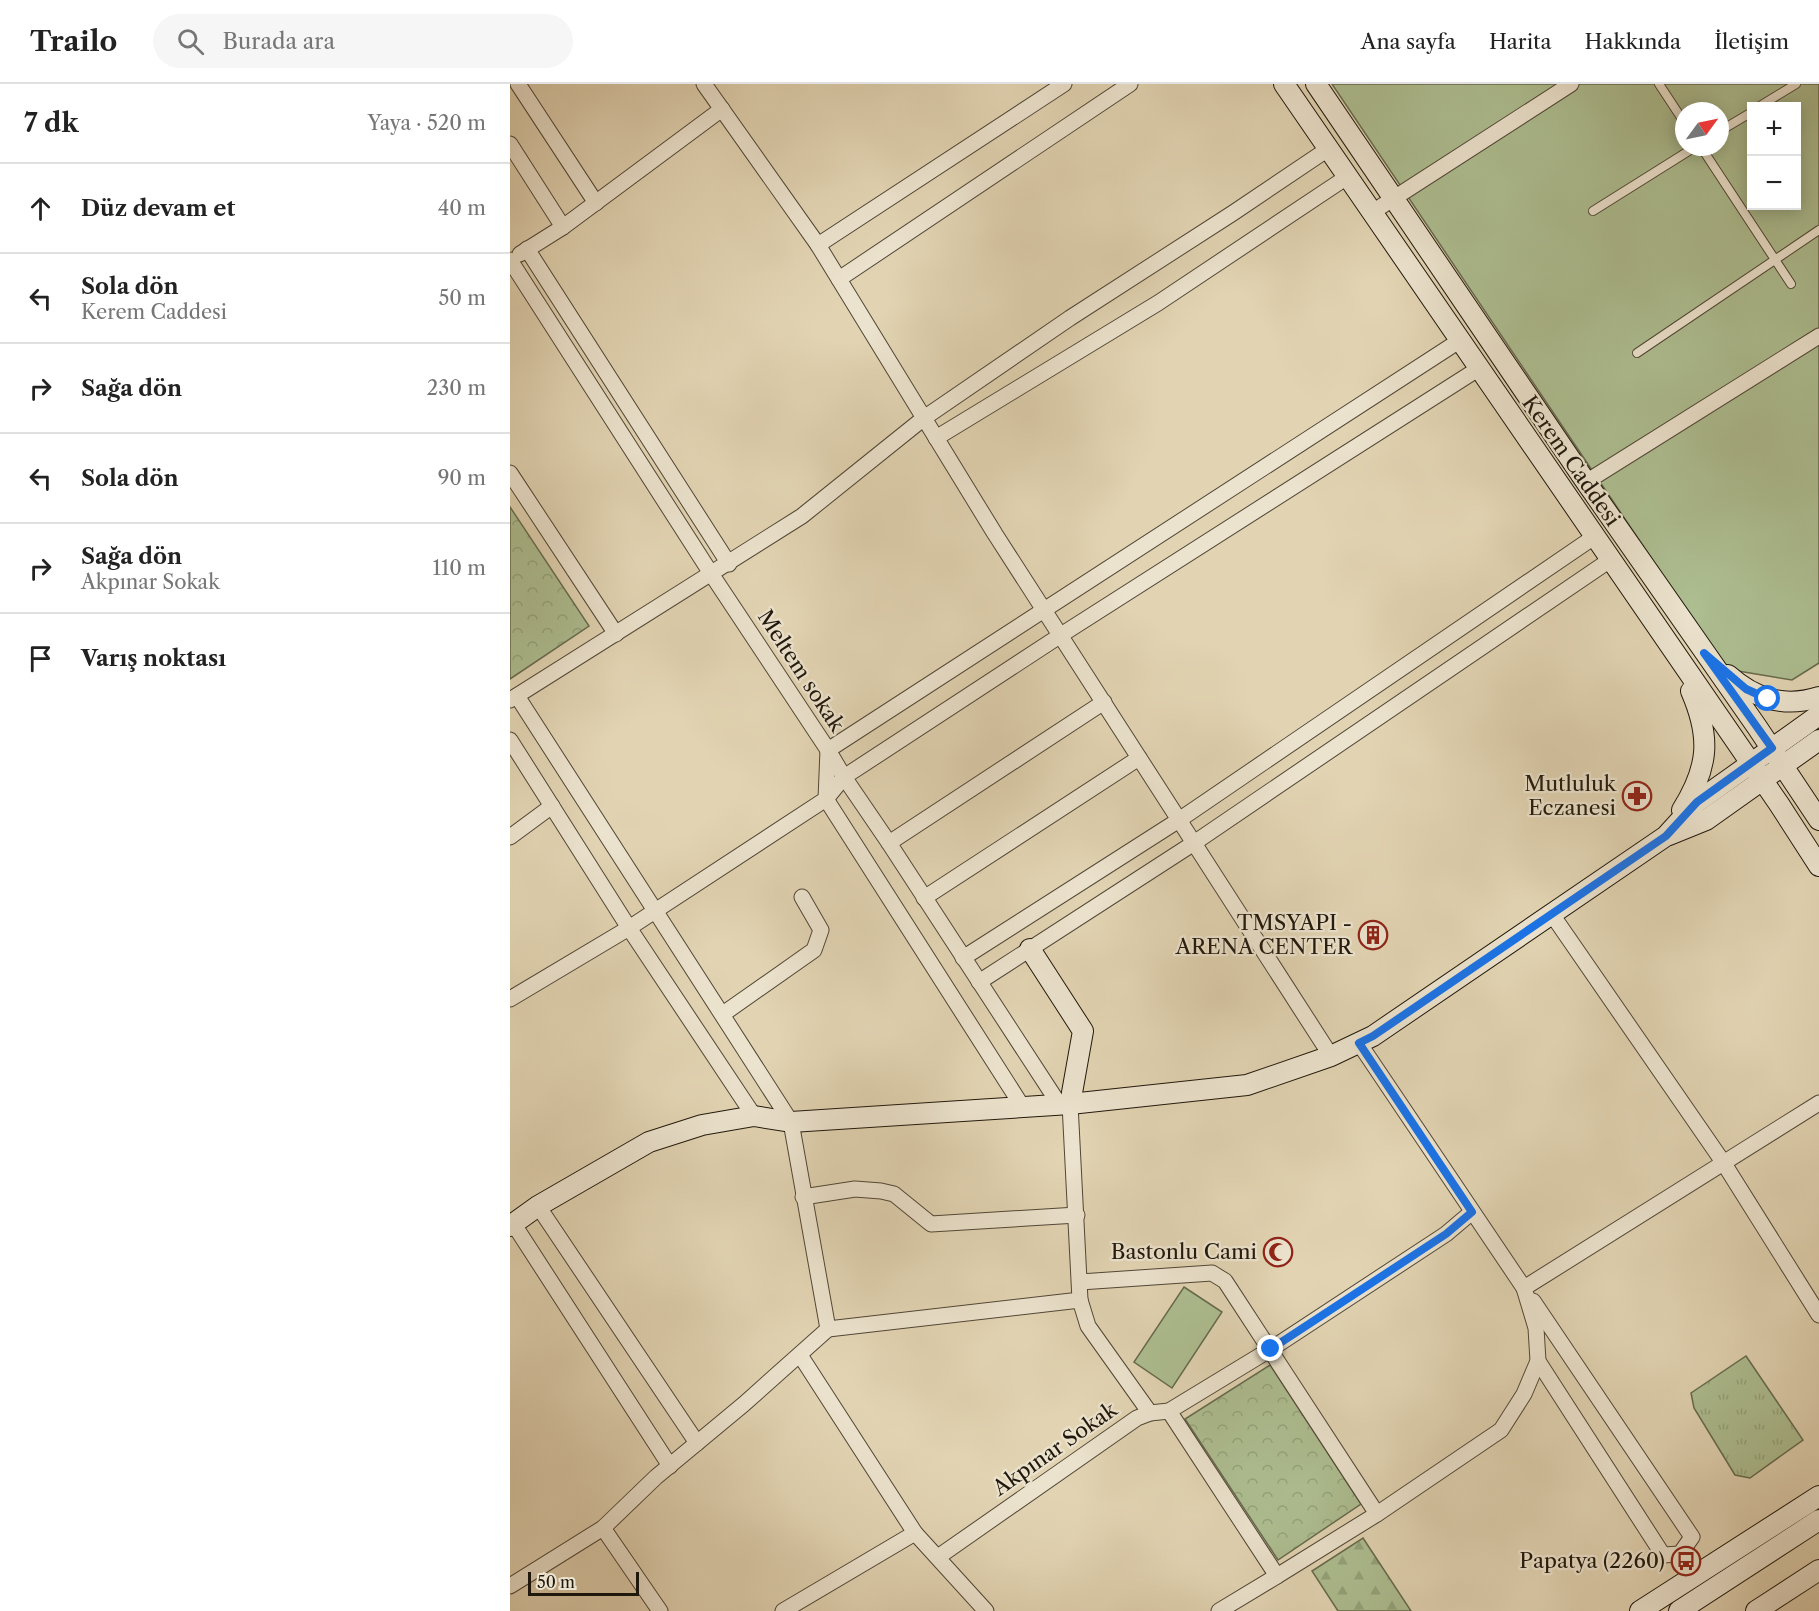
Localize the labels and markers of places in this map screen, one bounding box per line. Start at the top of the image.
place label: Mutluluk Eczanesi [1524,771,1617,820]
pharmacy icon: Mutluluk Eczanesi [1621,780,1653,812]
place label: TMSYAPI - ARENA CENTER [1174,910,1354,959]
building icon: TMSYAPI - ARENA CENTER [1357,919,1389,951]
mosque icon: Bastonlu Cami [1262,1236,1294,1268]
place label: Bastonlu Cami [1111,1239,1257,1264]
bus stop icon: Papatya (2260) [1670,1545,1702,1577]
place label: Papatya (2260) [1519,1548,1665,1573]

